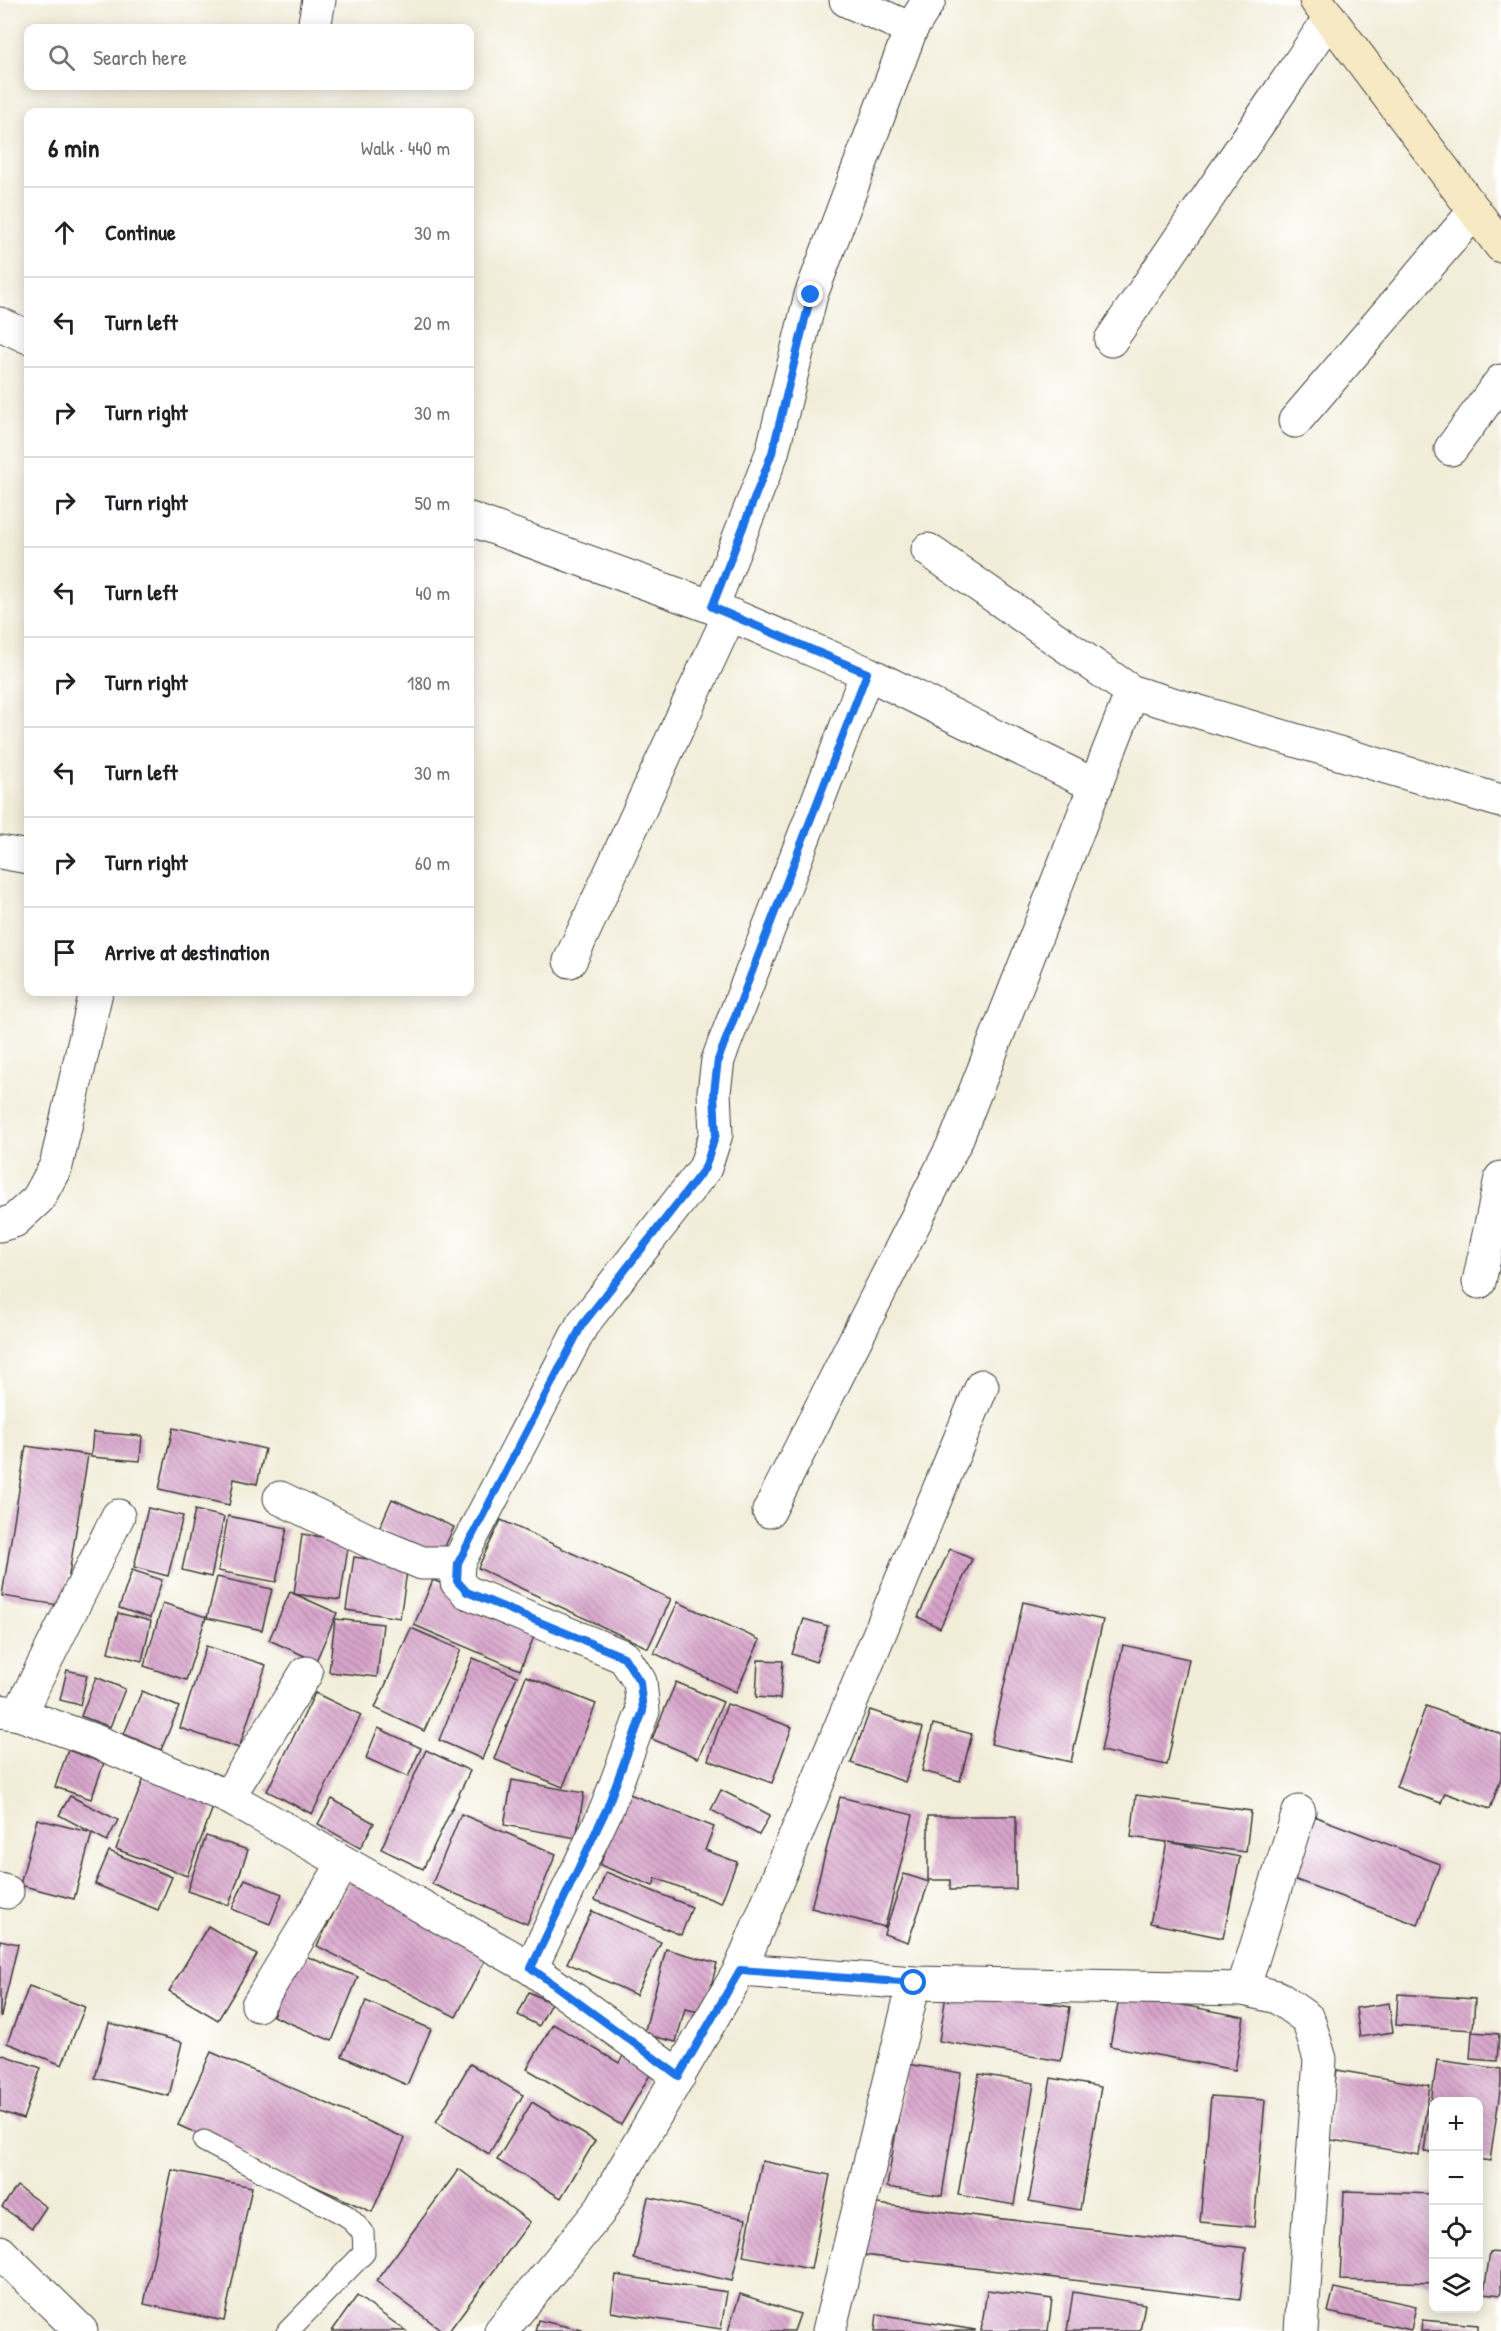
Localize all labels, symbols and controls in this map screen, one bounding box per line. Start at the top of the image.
search box [24,24,474,90]
icon: search [45,41,78,74]
text: Search here [93,42,187,72]
text: 6 min [48,130,100,165]
text: Walk · 440 m [361,134,450,161]
icon: ahead [48,216,81,249]
text: Continue [105,217,176,247]
text: 30 m [414,219,450,246]
route end [797,281,823,307]
icon: left [48,306,81,339]
text: Turn left [105,307,178,337]
text: 20 m [413,309,450,336]
icon: right [48,396,81,429]
text: Turn right [105,397,188,427]
text: 30 m [414,399,450,426]
icon: right [48,486,81,519]
text: Turn right [105,487,188,517]
text: 50 m [414,489,450,516]
icon: left [48,576,81,609]
text: Turn left [105,577,178,607]
text: 40 m [415,579,450,606]
icon: right [48,666,81,699]
text: Turn right [105,667,188,697]
text: 180 m [407,669,450,696]
icon: left [48,756,81,789]
text: Turn left [105,757,178,787]
text: 30 m [414,759,450,786]
icon: right [48,846,81,879]
text: Turn right [105,847,188,877]
text: 60 m [415,849,450,876]
icon: arrive [48,936,81,969]
text: Arrive at destination [105,937,270,967]
route start [900,1969,926,1995]
map controls [1429,2097,1483,2313]
button: + [1429,2097,1483,2151]
button: − [1429,2151,1483,2205]
button: locate [1429,2205,1483,2259]
button: layers [1429,2259,1483,2313]

